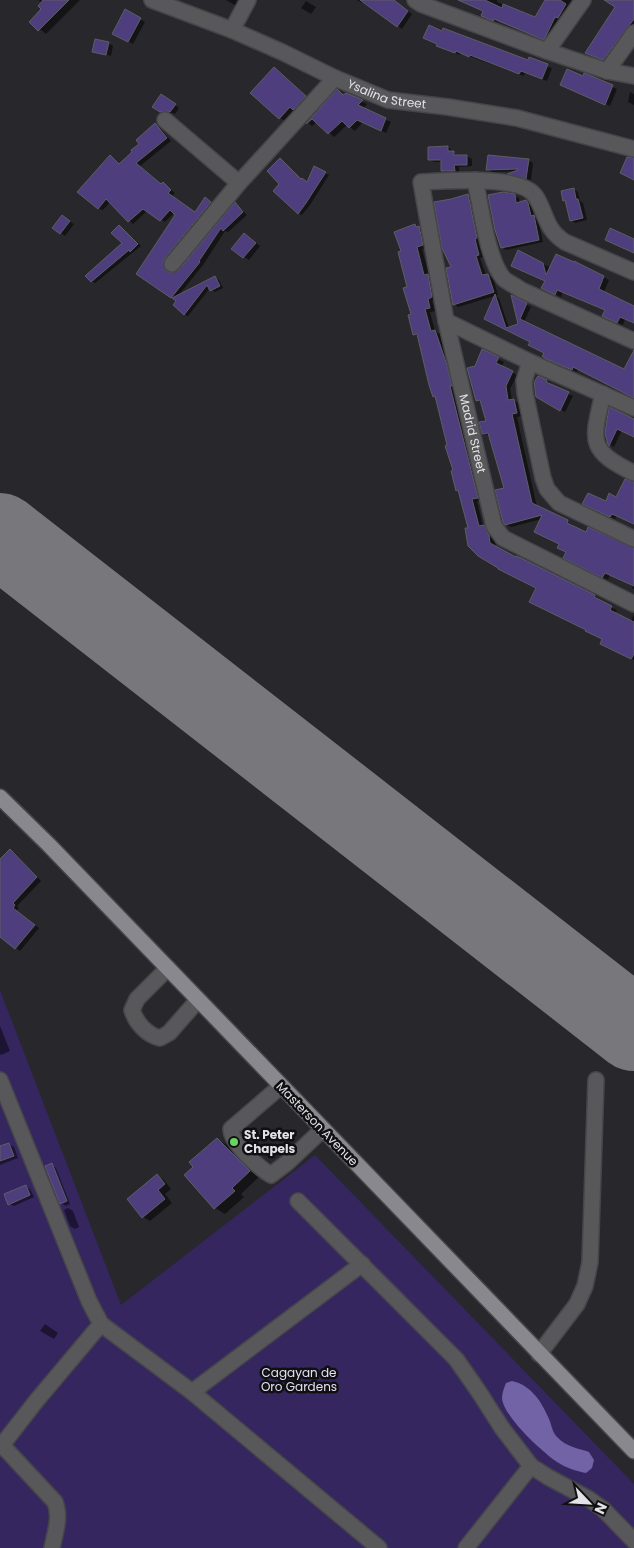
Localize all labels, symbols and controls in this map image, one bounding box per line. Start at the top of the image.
street label: Ysalina Street [345,75,427,112]
street label: Madrid Street [455,392,490,475]
street label: Masterson Avenue [273,1078,362,1169]
place label: St. Peter Chapels [244,1126,295,1157]
marker: St. Peter Chapels [228,1136,240,1148]
park label: Cagayan de Oro Gardens [261,1364,337,1395]
north arrow [564,1478,614,1528]
text: N [589,1499,612,1517]

